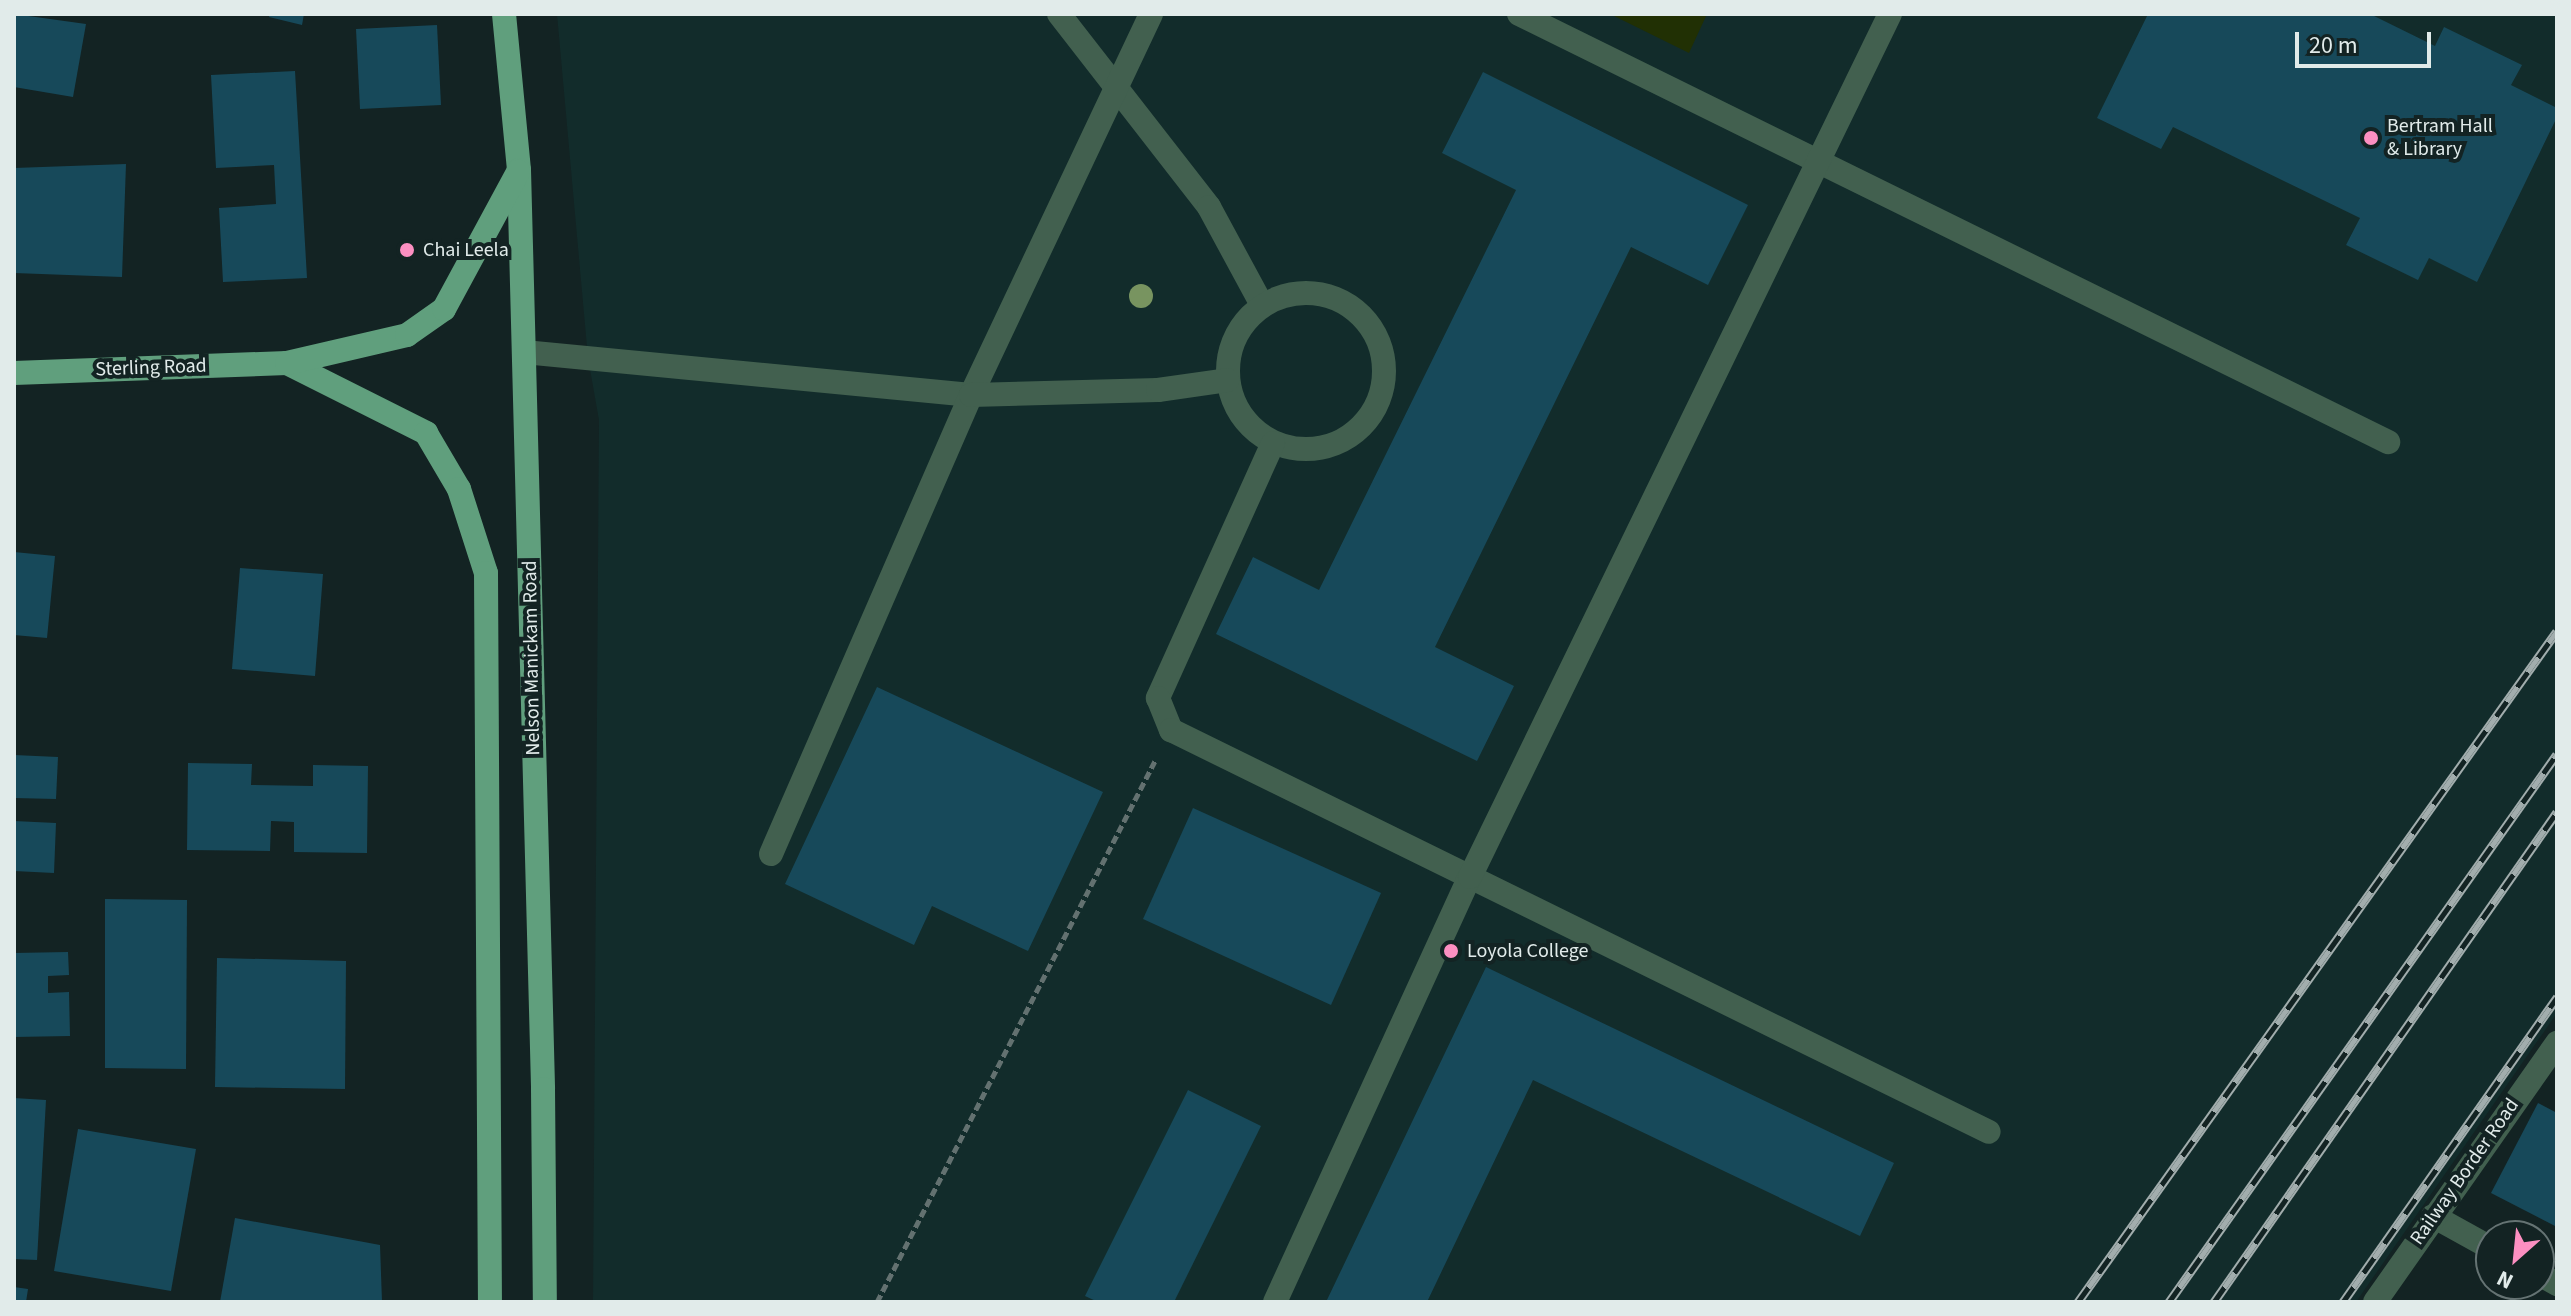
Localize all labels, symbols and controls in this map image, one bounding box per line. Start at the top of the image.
scale bar [2299,16,2435,66]
text: 20 m [2309,28,2358,63]
place label: Bertram Hall & Library [2387,114,2493,161]
marker: Bertram Hall & Library [2362,129,2380,147]
place label: Chai Leela [423,238,509,262]
marker: Chai Leela [398,241,416,259]
street label: Sterling Road [95,354,207,382]
street label: Nelson Manickam Road [518,560,546,756]
place label: Loyola College [1467,939,1588,963]
marker: Loyola College [1442,942,1460,960]
street label: Railway Border Road [2405,1094,2525,1250]
north arrow [2475,1220,2555,1300]
text: N [2491,1262,2519,1297]

